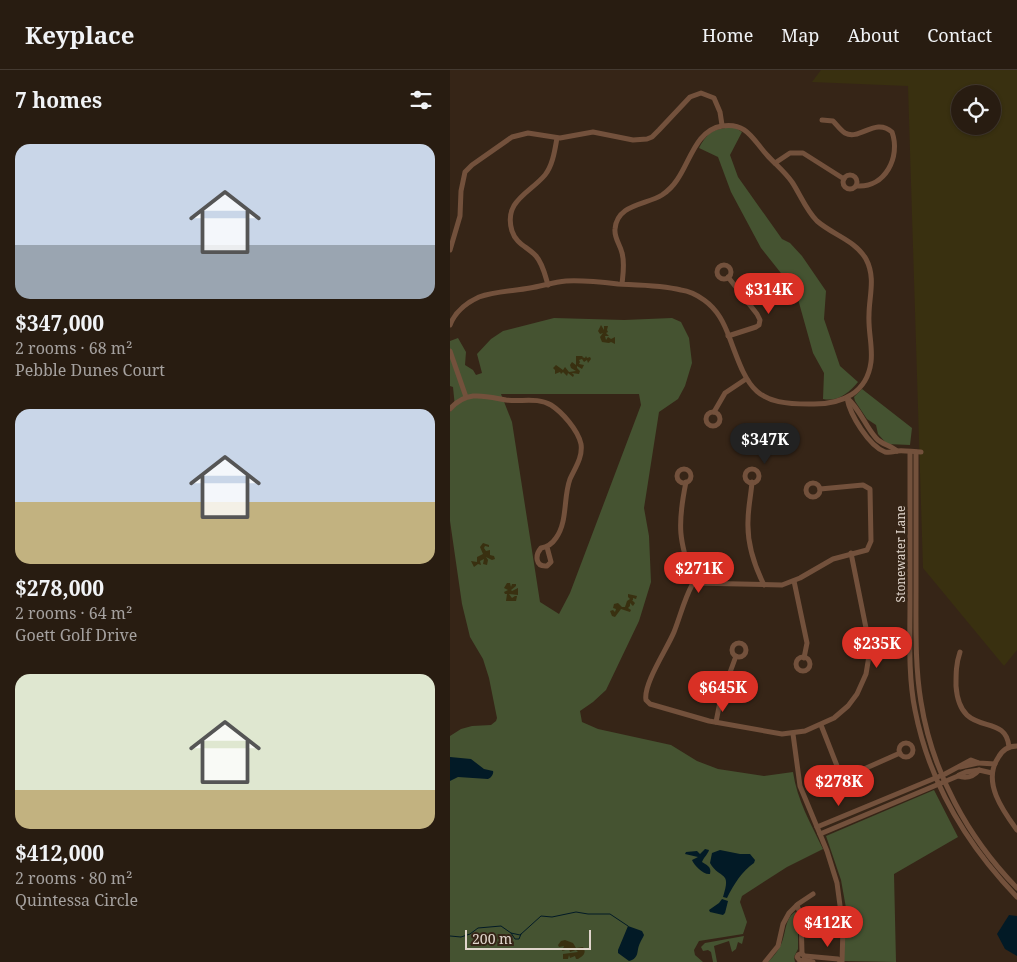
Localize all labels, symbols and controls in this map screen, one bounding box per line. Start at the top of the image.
text: Keyplace [25,18,134,51]
text: Home [702,23,753,47]
text: Map [781,23,819,47]
text: About [847,23,899,47]
text: Contact [927,23,992,47]
map controls [951,85,1001,135]
button: locate [951,85,1001,135]
text: 7 homes [15,86,102,114]
icon: filters [407,86,435,114]
icon: home [180,177,270,267]
pin: $314K [734,272,804,315]
text: $314K [745,278,793,300]
text: $347,000 [15,309,104,337]
text: 2 rooms · 68 m² [15,337,132,359]
text: Pebble Dunes Court [15,359,165,381]
pin: $347K [730,422,800,465]
text: $347K [741,428,789,450]
icon: home [180,442,270,532]
street label: Stonewater Lane [892,506,909,602]
pin: $271K [664,552,734,594]
text: $271K [675,557,723,579]
text: $278,000 [15,574,104,602]
text: 2 rooms · 64 m² [15,602,132,624]
text: Goett Golf Drive [15,624,137,646]
pin: $235K [842,626,912,669]
text: $235K [853,632,901,654]
pin: $645K [688,670,758,713]
text: $645K [699,676,747,698]
icon: home [180,707,270,797]
pin: $278K [804,764,874,807]
text: $278K [815,770,863,792]
text: $412,000 [15,839,104,867]
text: 2 rooms · 80 m² [15,867,132,889]
text: Quintessa Circle [15,889,138,911]
pin: $412K [793,906,863,948]
text: $412K [804,911,852,933]
scale bar [465,927,591,950]
text: 200 m [472,929,512,948]

